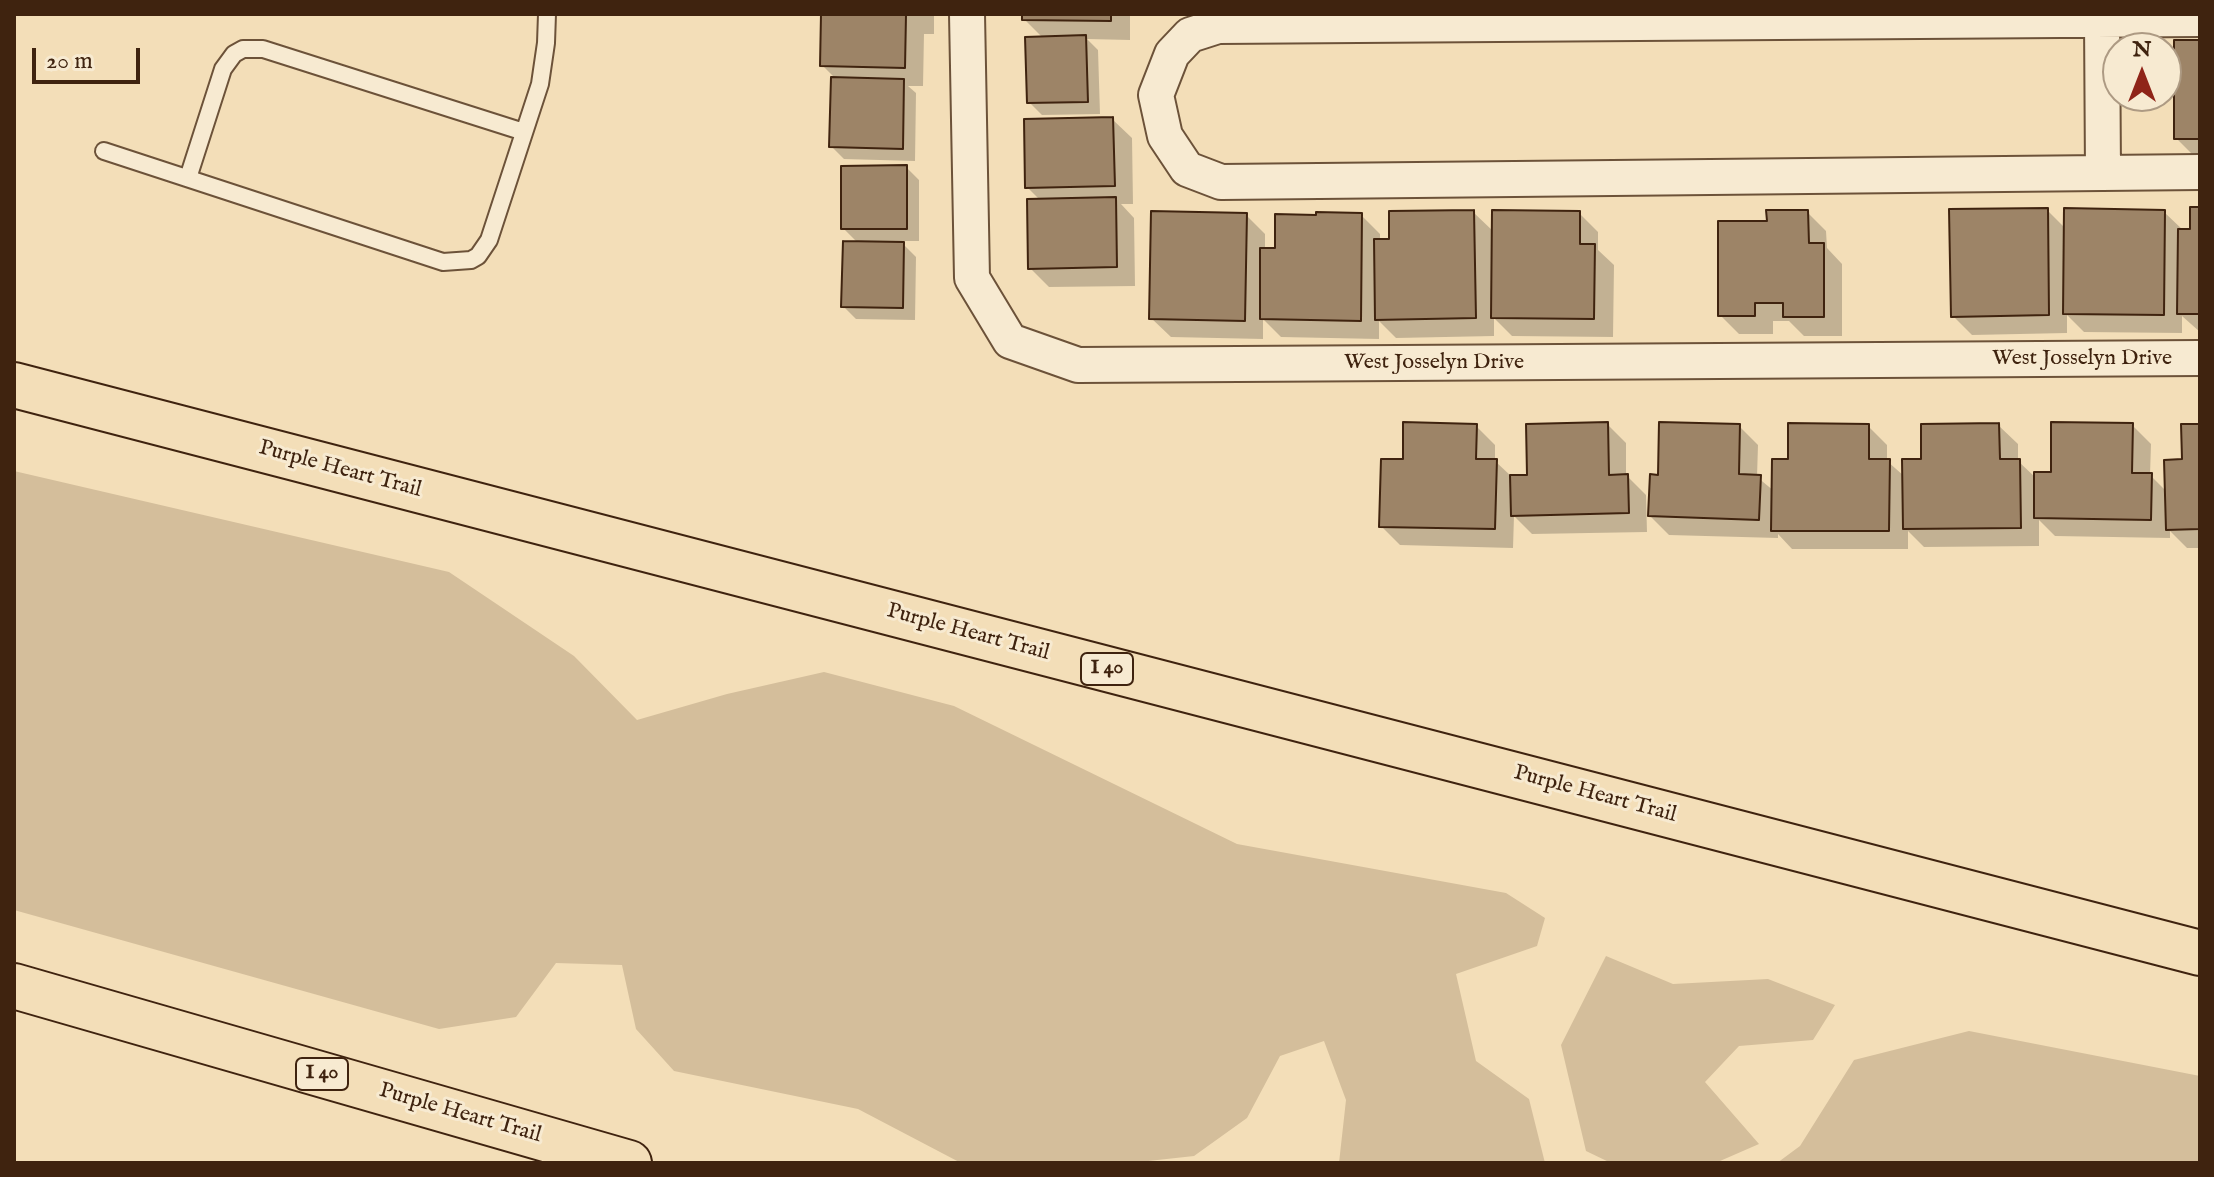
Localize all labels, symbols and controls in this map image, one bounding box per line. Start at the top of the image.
scale bar [36,32,144,82]
north arrow [2102,32,2182,112]
text: N [2132,36,2152,64]
text: 20 m [46,46,93,77]
street label: West Josselyn Drive [1992,346,2172,372]
street label: West Josselyn Drive [1344,350,1524,376]
street label: Purple Heart Trail [256,436,424,504]
street label: Purple Heart Trail [884,599,1052,667]
road number: I 40 [1081,653,1133,685]
street label: Purple Heart Trail [1511,761,1679,829]
road number: I 40 [296,1058,348,1090]
street label: Purple Heart Trail [376,1078,544,1150]

